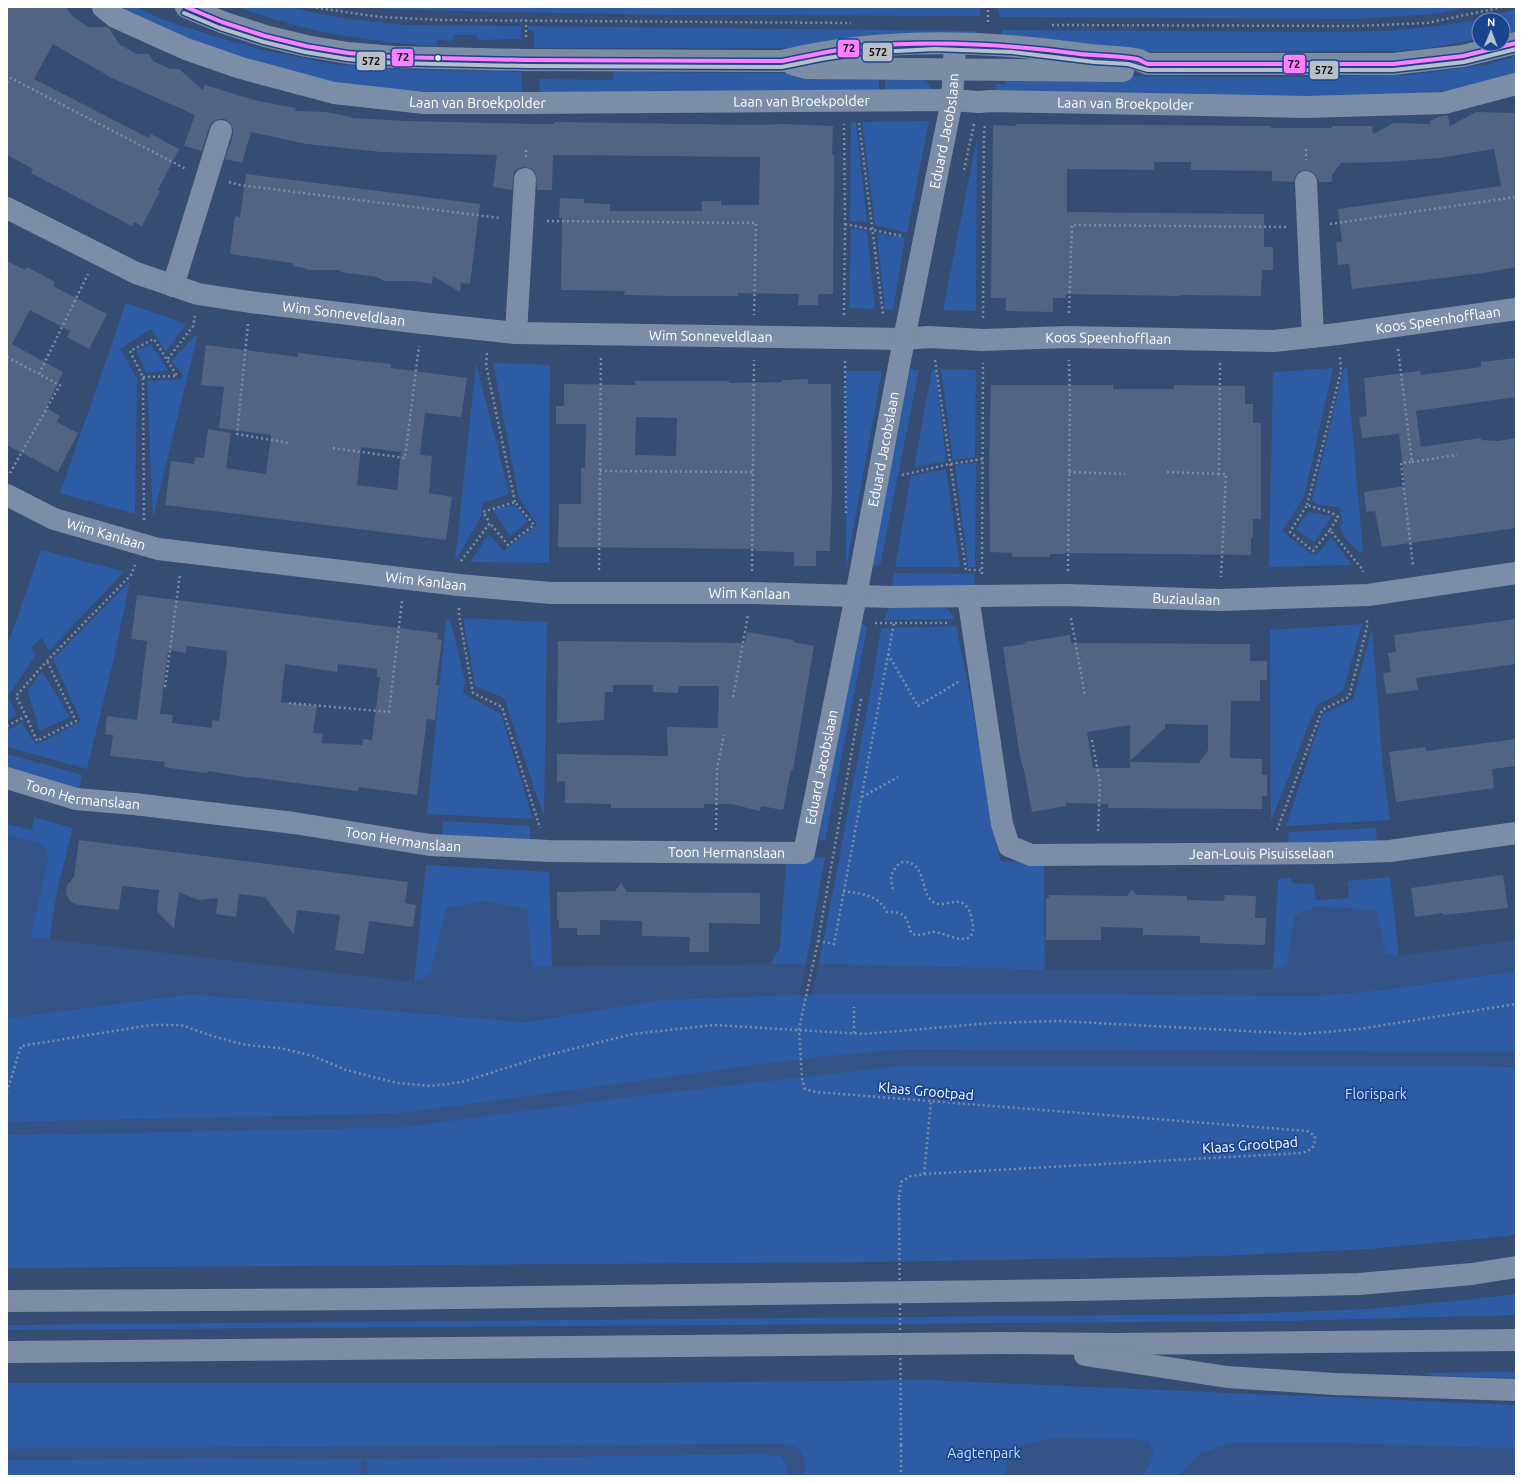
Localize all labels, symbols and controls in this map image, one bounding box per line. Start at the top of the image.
north arrow [1471,12,1511,52]
text: N [1487,16,1495,28]
line badge: 72 [837,39,860,58]
text: 72 [843,42,855,54]
line badge: 572 [862,42,893,62]
text: 572 [869,46,887,58]
line badge: 72 [391,48,414,67]
line badge: 572 [356,51,386,71]
text: 72 [397,51,409,63]
unlabelled marker [433,53,443,63]
line badge: 72 [1283,54,1306,74]
text: 572 [362,55,380,67]
text: 72 [1288,58,1300,70]
line badge: 572 [1309,60,1339,80]
text: 572 [1315,64,1333,76]
street label: Eduard Jacobslaan [926,73,961,190]
street label: Laan van Broekpolder [408,93,546,111]
street label: Laan van Broekpolder [733,93,870,110]
street label: Laan van Broekpolder [1057,94,1194,113]
street label: Wim Sonneveldlaan [281,298,406,329]
street label: Koos Speenhofflaan [1374,303,1502,337]
street label: Wim Sonneveldlaan [649,327,773,345]
street label: Koos Speenhofflaan [1045,329,1172,347]
street label: Eduard Jacobslaan [865,390,902,508]
street label: Wim Kanlaan [65,515,148,553]
street label: Wim Kanlaan [385,568,467,594]
street label: Wim Kanlaan [709,585,791,602]
street label: Buziaulaan [1152,590,1221,608]
street label: Eduard Jacobslaan [802,708,841,826]
street label: Toon Hermanslaan [23,776,141,813]
street label: Toon Hermanslaan [344,823,462,855]
street label: Toon Hermanslaan [668,844,785,861]
street label: Jean-Louis Pisuisselaan [1189,845,1334,862]
street label: Klaas Grootpad [878,1079,974,1103]
park label: Florispark [1345,1086,1407,1102]
street label: Klaas Grootpad [1202,1134,1298,1156]
park label: Aagtenpark [947,1445,1021,1461]

